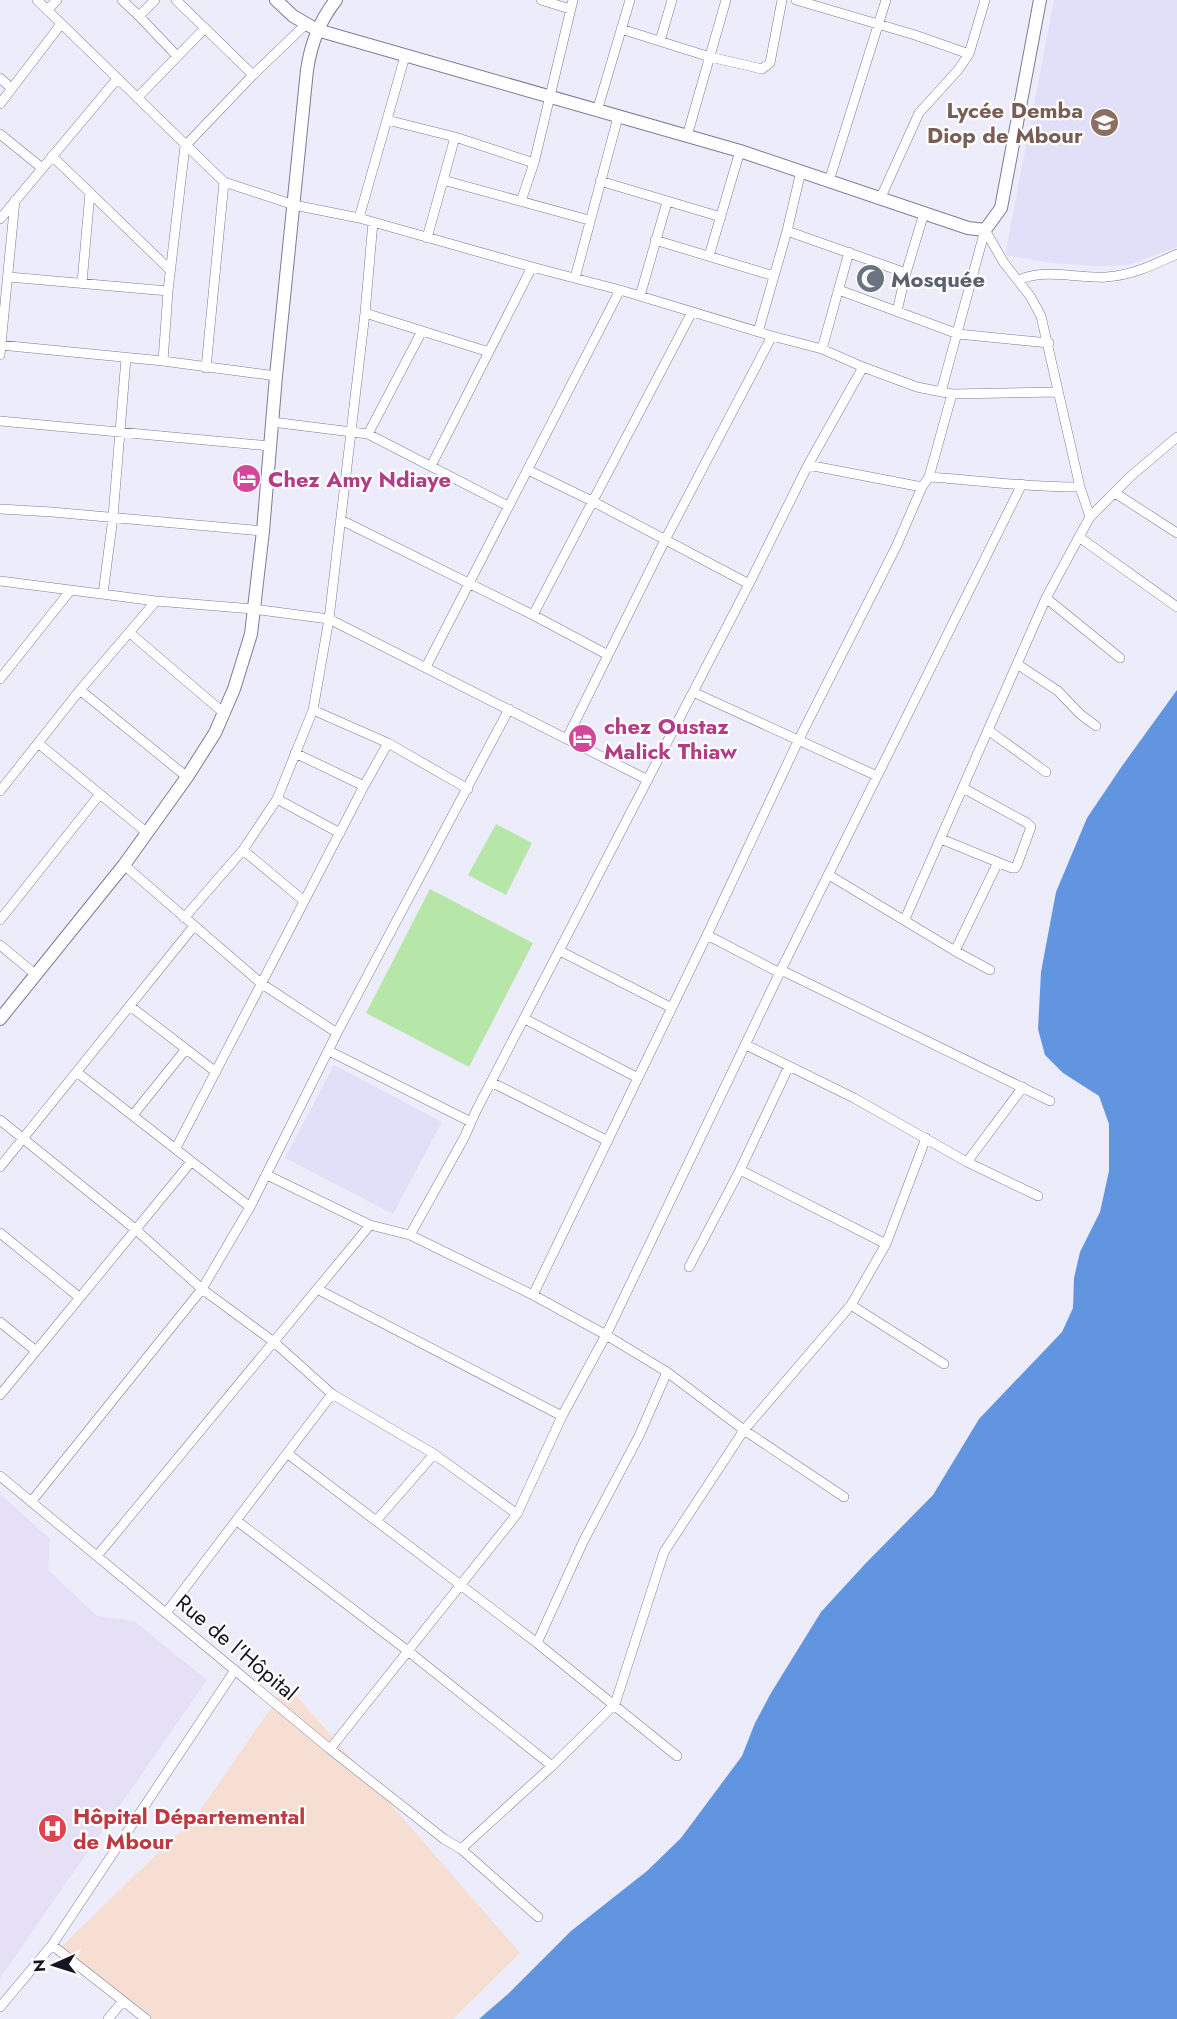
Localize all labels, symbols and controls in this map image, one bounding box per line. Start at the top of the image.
place label: Lycée Demba Diop de Mbour [927,94,1083,151]
school or university icon: Lycée Demba Diop de Mbour [1088,107,1120,139]
mosque icon: Mosquée [854,263,886,295]
place label: Mosquée [891,263,985,295]
hotel icon: Chez Amy Ndiaye [231,463,263,495]
place label: Chez Amy Ndiaye [268,463,451,495]
place label: chez Oustaz Malick Thiaw [604,710,737,767]
hotel icon: chez Oustaz Malick Thiaw [567,723,599,755]
street label: Rue de l'Hôpital [169,1586,305,1708]
place label: Hôpital Départemental de Mbour [73,1800,305,1857]
hospital icon: Hôpital Départemental de Mbour [36,1813,68,1845]
north arrow [24,1935,84,1995]
text: N [28,1959,51,1973]

